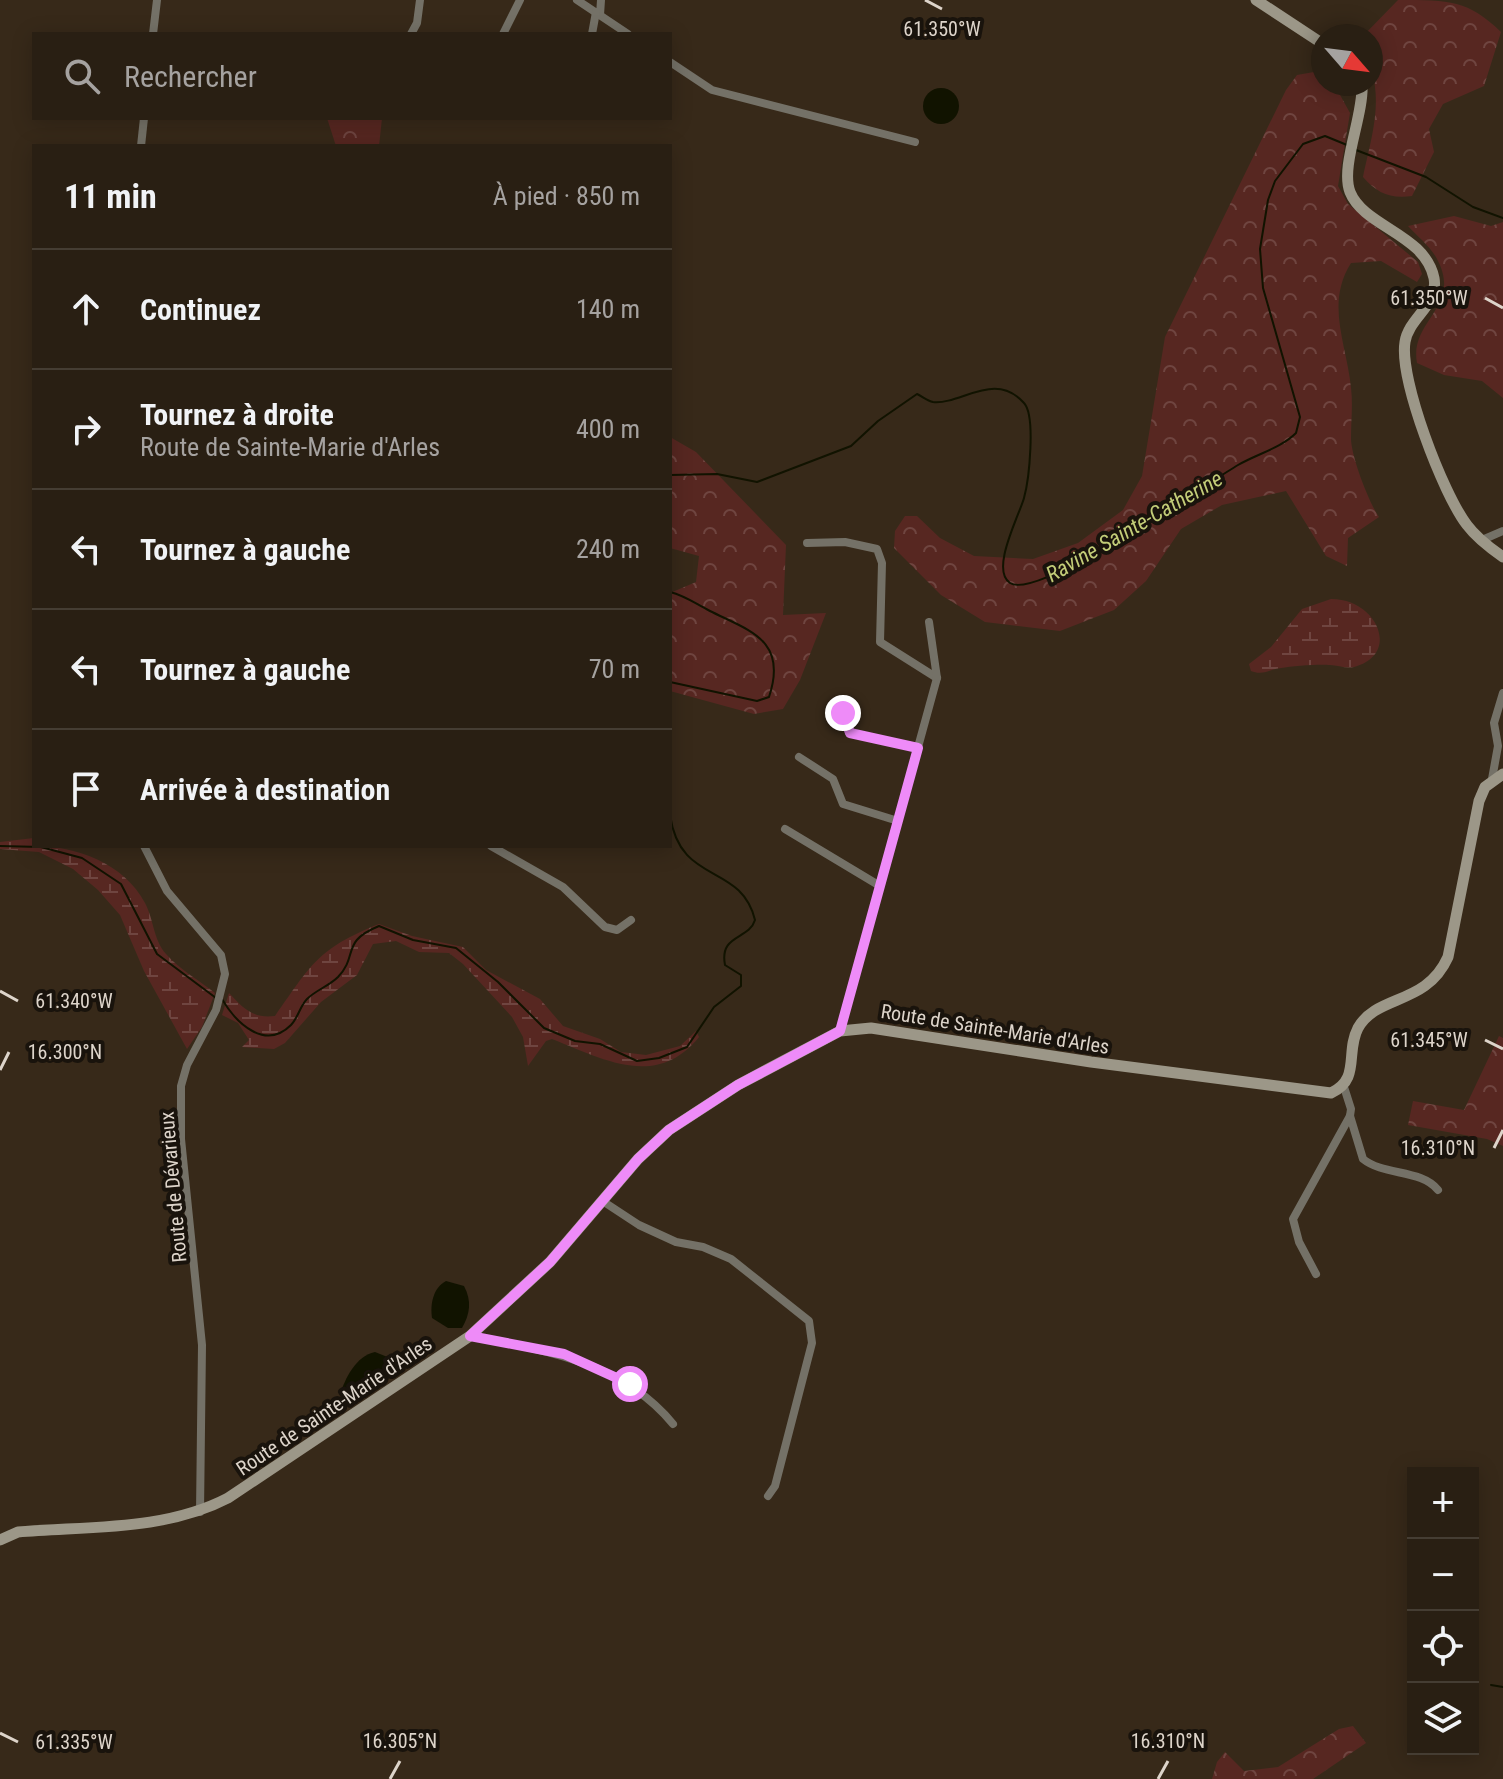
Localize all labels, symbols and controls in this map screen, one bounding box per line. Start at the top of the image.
text: 61.350°W [903,17,981,41]
north arrow [1311,24,1383,96]
search box [32,32,672,120]
icon: search [60,54,104,98]
text: Rechercher [124,59,257,94]
text: 11 min [64,176,157,216]
text: À pied · 850 m [493,181,640,211]
text: 61.350°W [1390,286,1468,310]
icon: ahead [64,287,108,331]
text: Continuez [140,292,261,327]
text: 140 m [576,294,640,324]
text: Tournez à droite [140,397,334,432]
icon: right [64,407,108,451]
text: 400 m [576,414,640,444]
text: Route de Sainte-Marie d'Arles [140,432,440,462]
water label: Ravine Sainte-Catherine [1042,466,1227,587]
icon: left [64,527,108,571]
text: Tournez à gauche [140,532,350,567]
text: 240 m [576,534,640,564]
icon: left [64,647,108,691]
text: Tournez à gauche [140,652,350,687]
text: 70 m [589,654,640,684]
route end [825,695,861,731]
icon: arrive [64,767,108,811]
text: Arrivée à destination [140,772,390,807]
text: 61.340°W [35,989,113,1013]
street label: Route de Sainte-Marie d'Arles [879,999,1111,1059]
text: 61.345°W [1390,1028,1468,1052]
text: 16.300°N [28,1040,102,1064]
street label: Route de Dévarieux [154,1110,192,1263]
text: 16.310°N [1401,1136,1475,1160]
street label: Route de Sainte-Marie d'Arles [232,1331,436,1481]
route start [612,1366,648,1402]
map controls [1407,1467,1479,1755]
button: + [1407,1467,1479,1539]
button: − [1407,1539,1479,1611]
button: locate [1407,1611,1479,1683]
button: layers [1407,1683,1479,1755]
text: 16.305°N [363,1729,437,1753]
text: 16.310°N [1131,1729,1205,1753]
text: 61.335°W [35,1730,113,1754]

